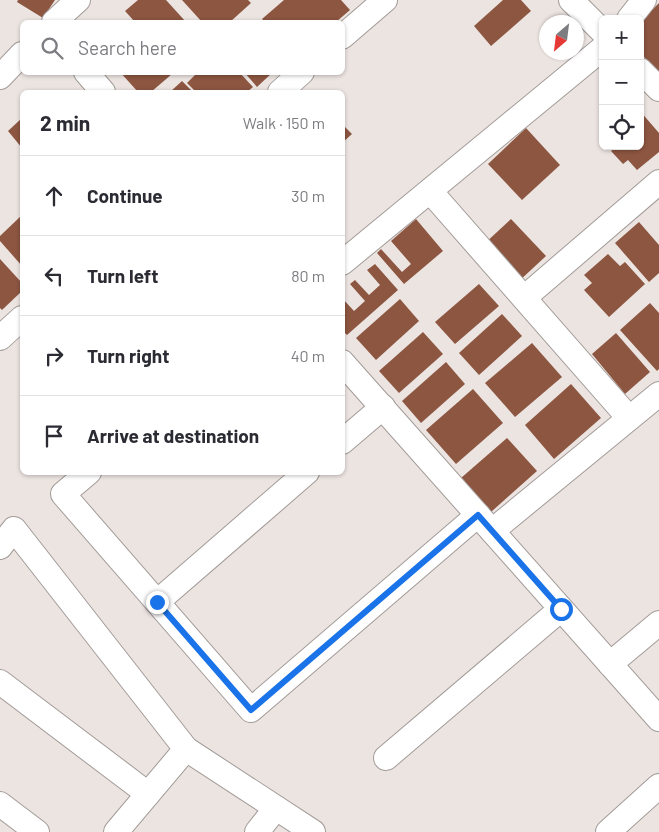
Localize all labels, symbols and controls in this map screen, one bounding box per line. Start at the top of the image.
north arrow [539,15,584,60]
map controls [599,15,644,150]
button: + [599,15,644,60]
search box [20,20,345,75]
icon: search [38,34,66,62]
text: Search here [78,36,177,59]
button: − [599,60,644,105]
button: locate [599,105,644,150]
text: 2 min [40,110,90,135]
text: Walk · 150 m [243,113,325,132]
icon: ahead [40,182,68,210]
text: Continue [87,184,163,207]
text: 30 m [291,186,325,205]
icon: left [40,262,68,290]
text: Turn left [87,264,158,287]
text: 80 m [291,266,325,285]
icon: right [40,342,68,370]
text: Turn right [87,344,169,367]
text: 40 m [291,346,325,365]
icon: arrive [40,422,68,450]
text: Arrive at destination [87,424,259,447]
route end [146,591,169,614]
route start [550,598,573,621]

